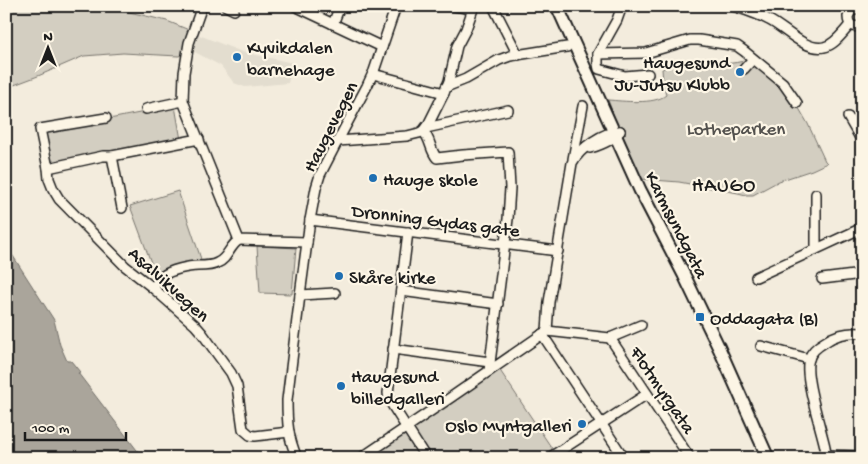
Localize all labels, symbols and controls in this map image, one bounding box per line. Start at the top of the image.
north arrow [22,22,72,72]
text: N [43,29,53,46]
place label: Kyvikdalen barnehage [247,38,335,83]
marker: Kyvikdalen barnehage [231,51,243,63]
place label: Haugesund Ju-Jutsu Klubb [614,53,732,98]
marker: Haugesund Ju-Jutsu Klubb [734,66,746,78]
street label: Haugevegen [299,78,365,177]
park label: Lotheparken [687,119,785,142]
street label: Karmsundgata [638,168,712,284]
place label: Hauge skole [383,170,478,193]
marker: Hauge skole [367,172,379,184]
district label: HAUGO [692,176,756,199]
street label: Dronning Gydas gate [348,201,521,244]
street label: Asalvikvegen [122,243,213,328]
place label: Skåre kirke [349,268,436,291]
marker: Skåre kirke [333,270,345,282]
place label: Oddagata (B) [710,309,819,332]
marker: Oddagata (B) [694,311,706,323]
street label: Flotmyrgata [623,342,700,440]
place label: Haugesund billedgalleri [351,367,445,412]
marker: Haugesund billedgalleri [335,380,347,392]
scale bar [25,409,126,441]
place label: Oslo Myntgalleri [445,416,572,439]
marker: Oslo Myntgalleri [576,418,588,430]
text: 100 m [31,420,70,438]

